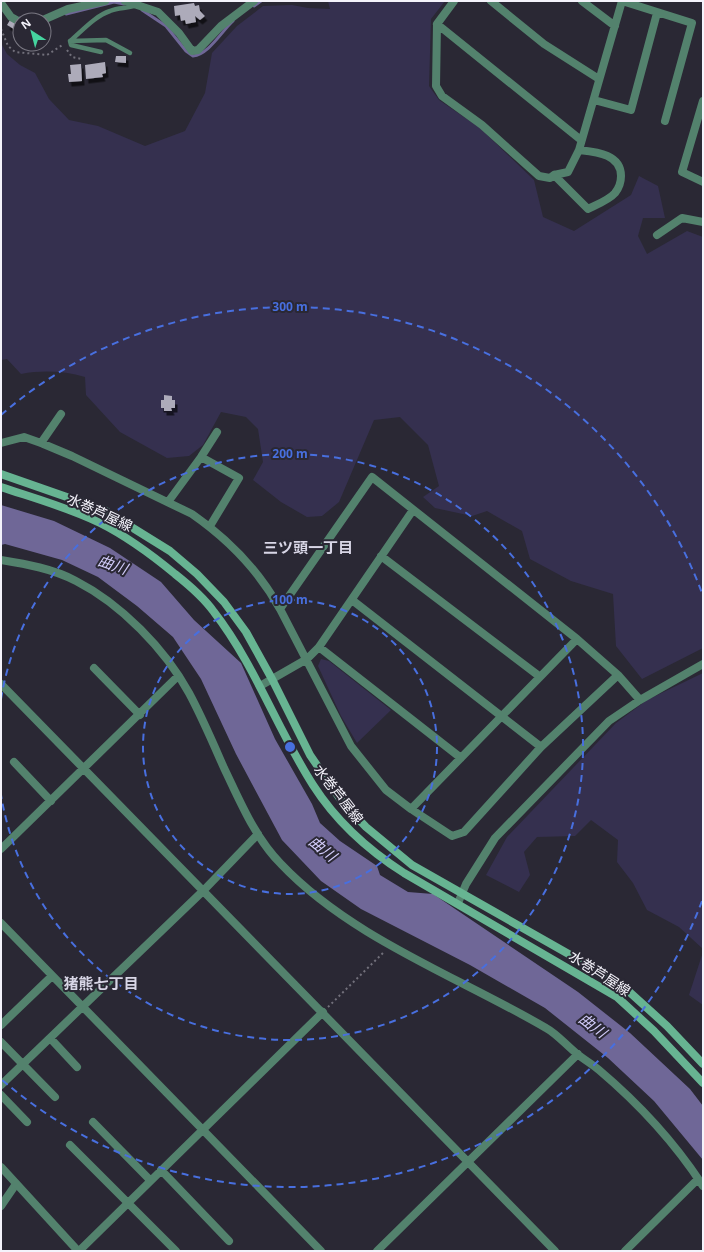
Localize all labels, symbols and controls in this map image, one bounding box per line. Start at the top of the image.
north arrow [12,12,52,52]
text: N [18,15,34,32]
text: 300 m [272,298,308,315]
text: 200 m [272,445,308,462]
street label: 水巻芦屋線 [64,489,136,535]
district label: 三ツ頭一丁目 [263,537,353,557]
water label: 曲川 [96,550,132,579]
text: 100 m [272,591,308,608]
centre of rings [283,740,297,754]
street label: 水巻芦屋線 [310,761,368,827]
water label: 曲川 [305,831,342,866]
street label: 水巻芦屋線 [565,946,635,1000]
district label: 猪熊七丁目 [63,973,139,993]
water label: 曲川 [575,1008,613,1043]

